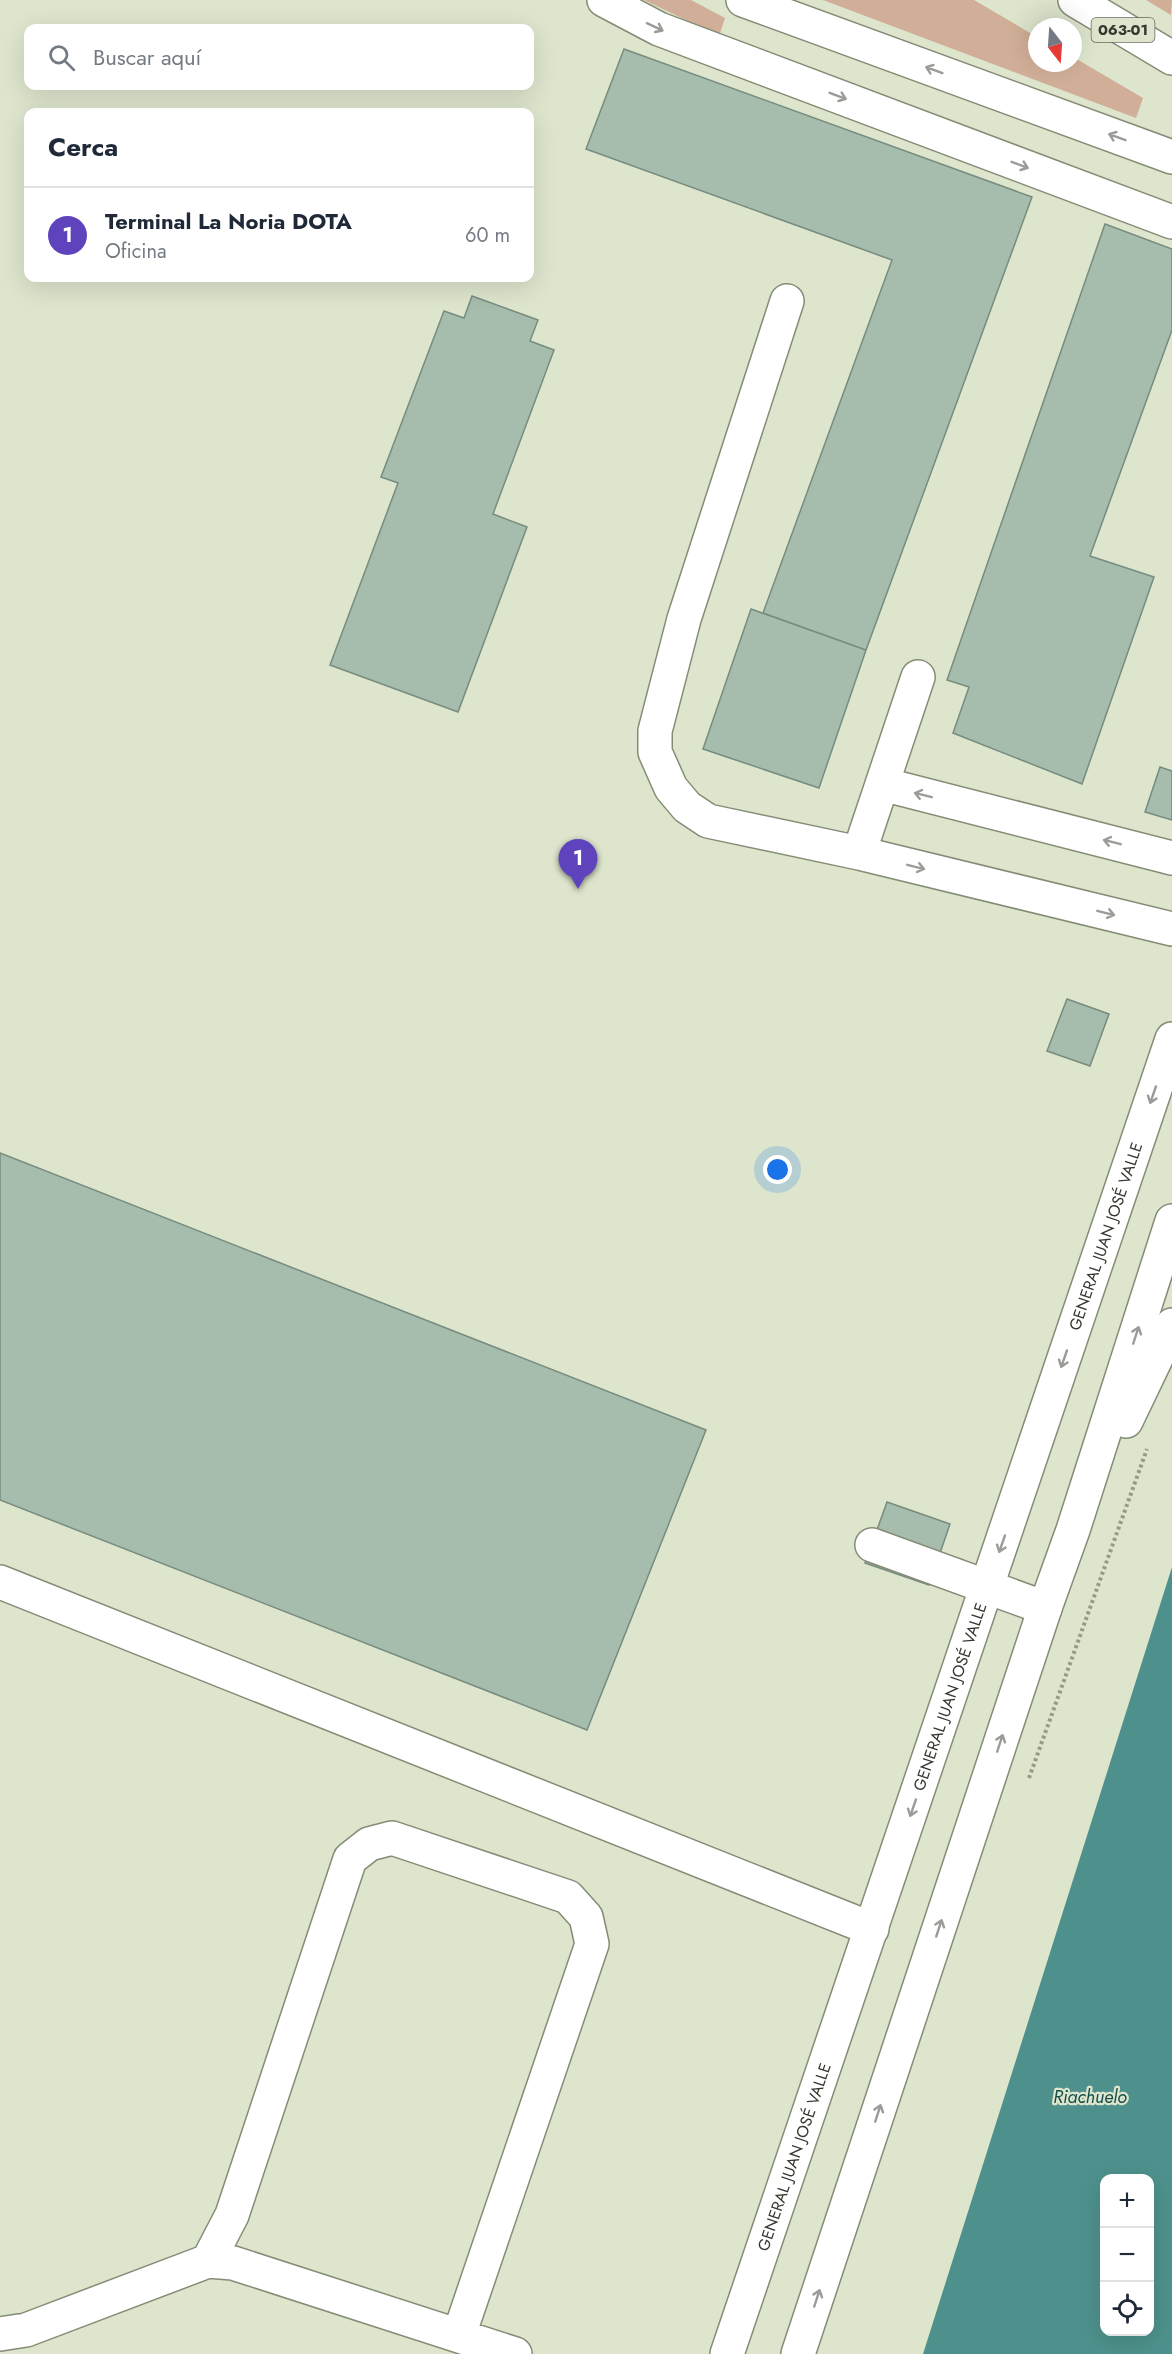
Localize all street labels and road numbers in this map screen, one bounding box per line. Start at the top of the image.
road number: 063-01 [1092,18,1154,42]
street label: GENERAL JUAN JOSÉ VALLE [1063,1139,1148,1334]
street label: GENERAL JUAN JOSÉ VALLE [907,1600,992,1794]
street label: GENERAL JUAN JOSÉ VALLE [752,2060,837,2254]

